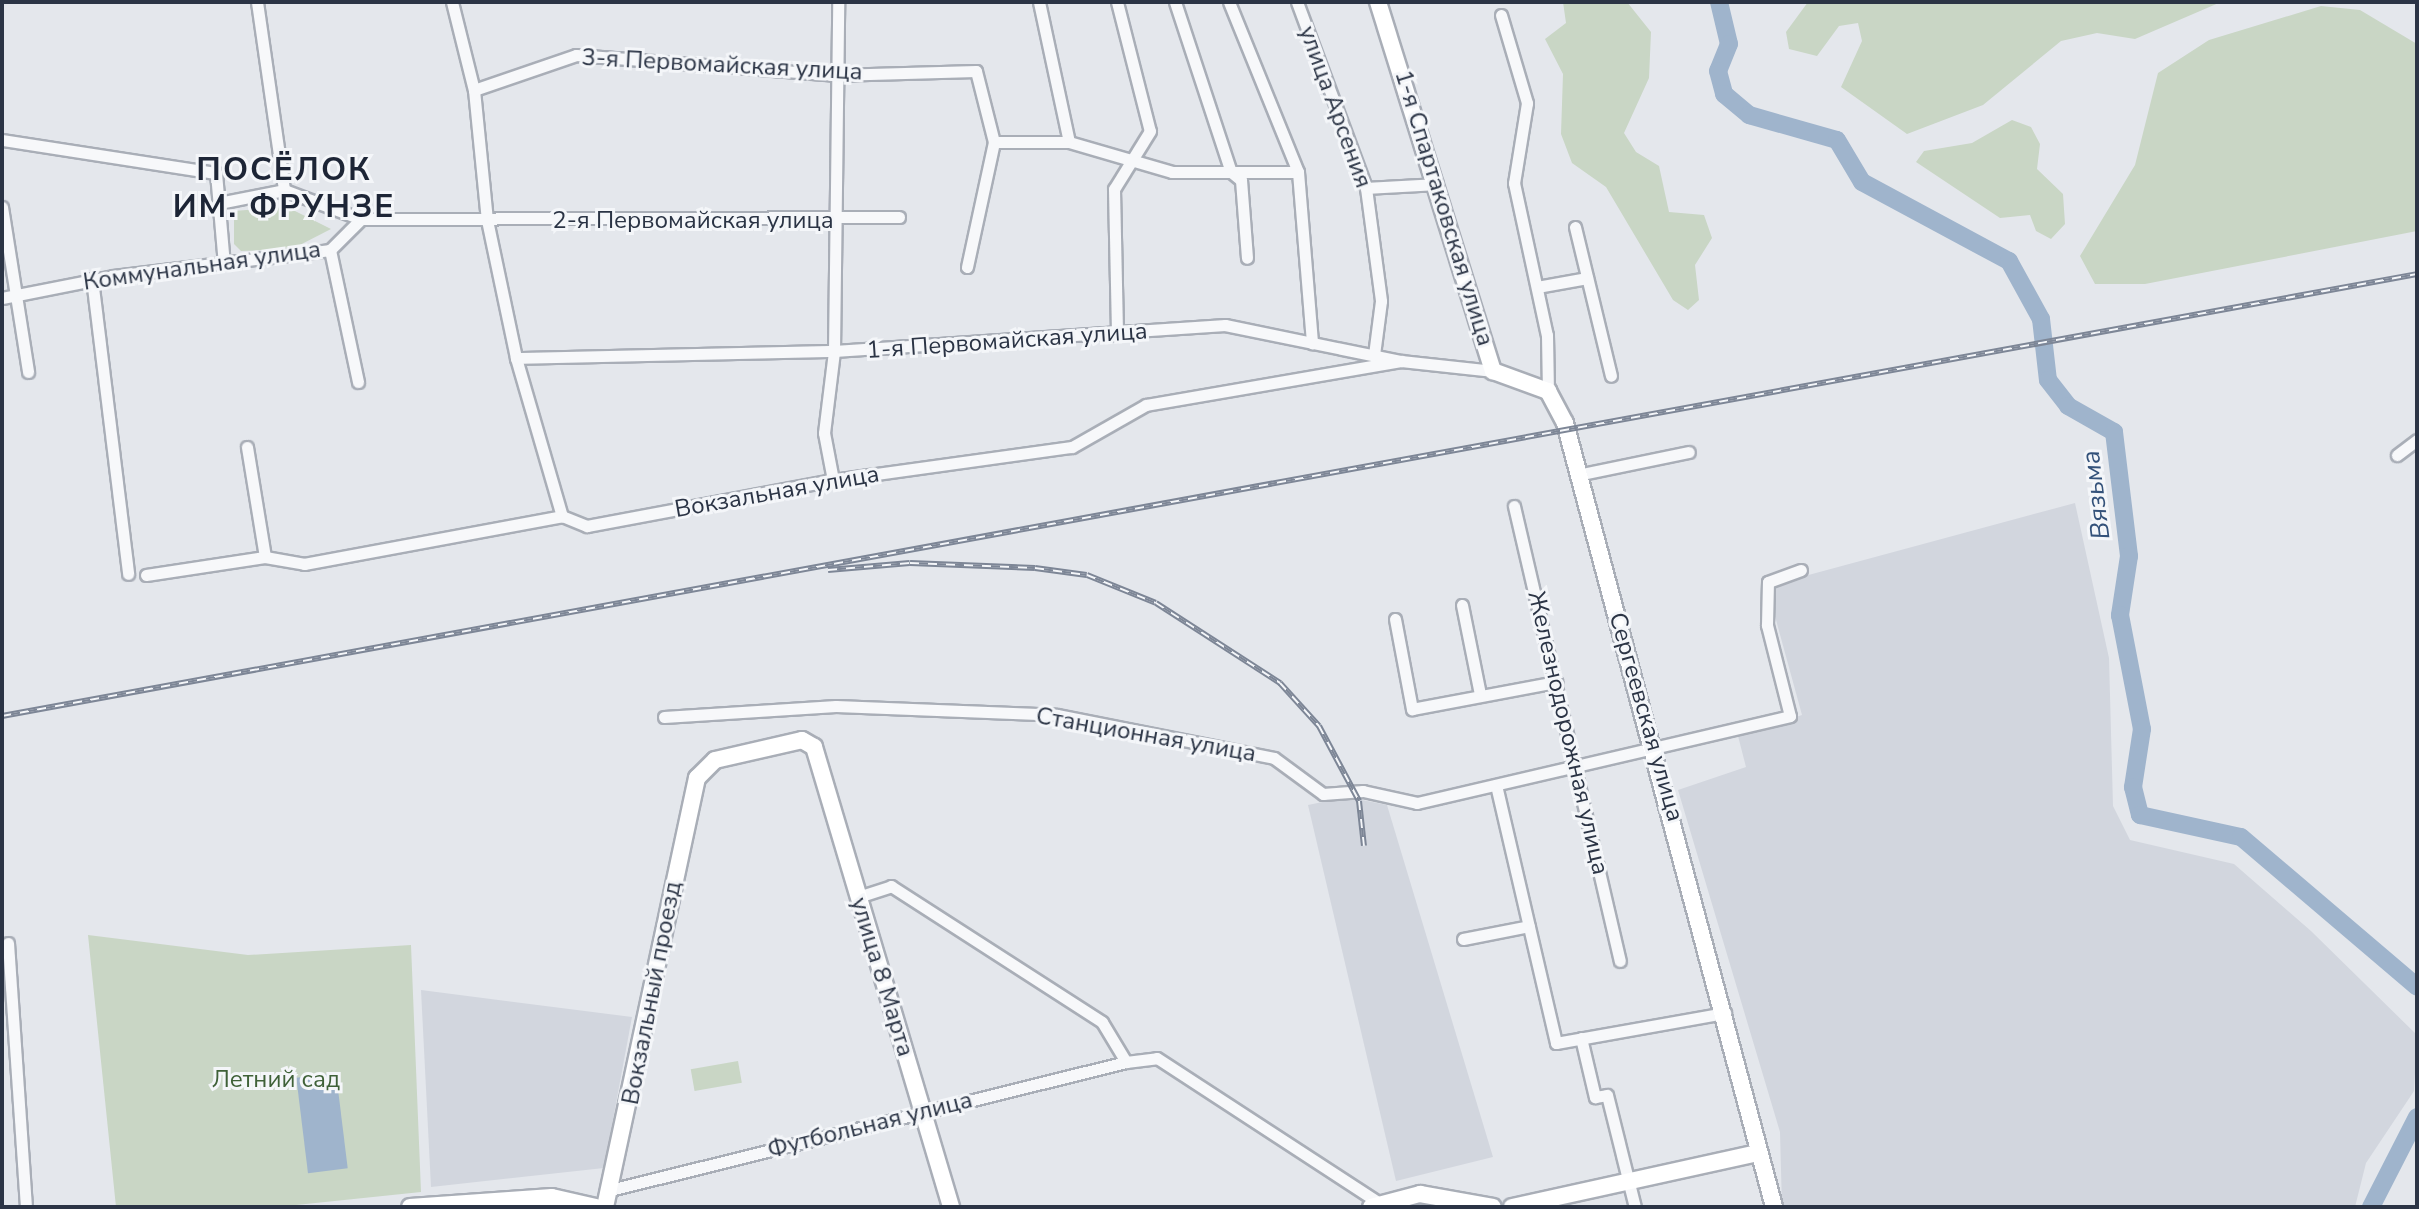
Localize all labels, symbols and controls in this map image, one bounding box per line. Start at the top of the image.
street label: улица Арсения [1292,22,1378,192]
street label: 3-я Первомайская улица [581,43,863,87]
street label: 1-я Спартаковская улица [1388,67,1500,349]
district label: ПОСЁЛОК ИМ. ФРУНЗЕ [173,152,395,227]
street label: 2-я Первомайская улица [552,207,834,235]
street label: Коммунальная улица [81,235,323,297]
street label: 1-я Первомайская улица [866,317,1148,365]
water label: Вязьма [2075,449,2117,541]
street label: Вокзальная улица [673,460,881,524]
street label: Железнодорожная улица [1521,588,1615,878]
street label: Сергеевская улица [1602,609,1690,825]
street label: Станционная улица [1034,701,1258,769]
street label: Вокзальный проезд [616,879,688,1107]
street label: улица 8 Марта [844,894,920,1060]
park label: Летний сад [212,1066,340,1094]
street label: Футбольная улица [765,1086,975,1164]

